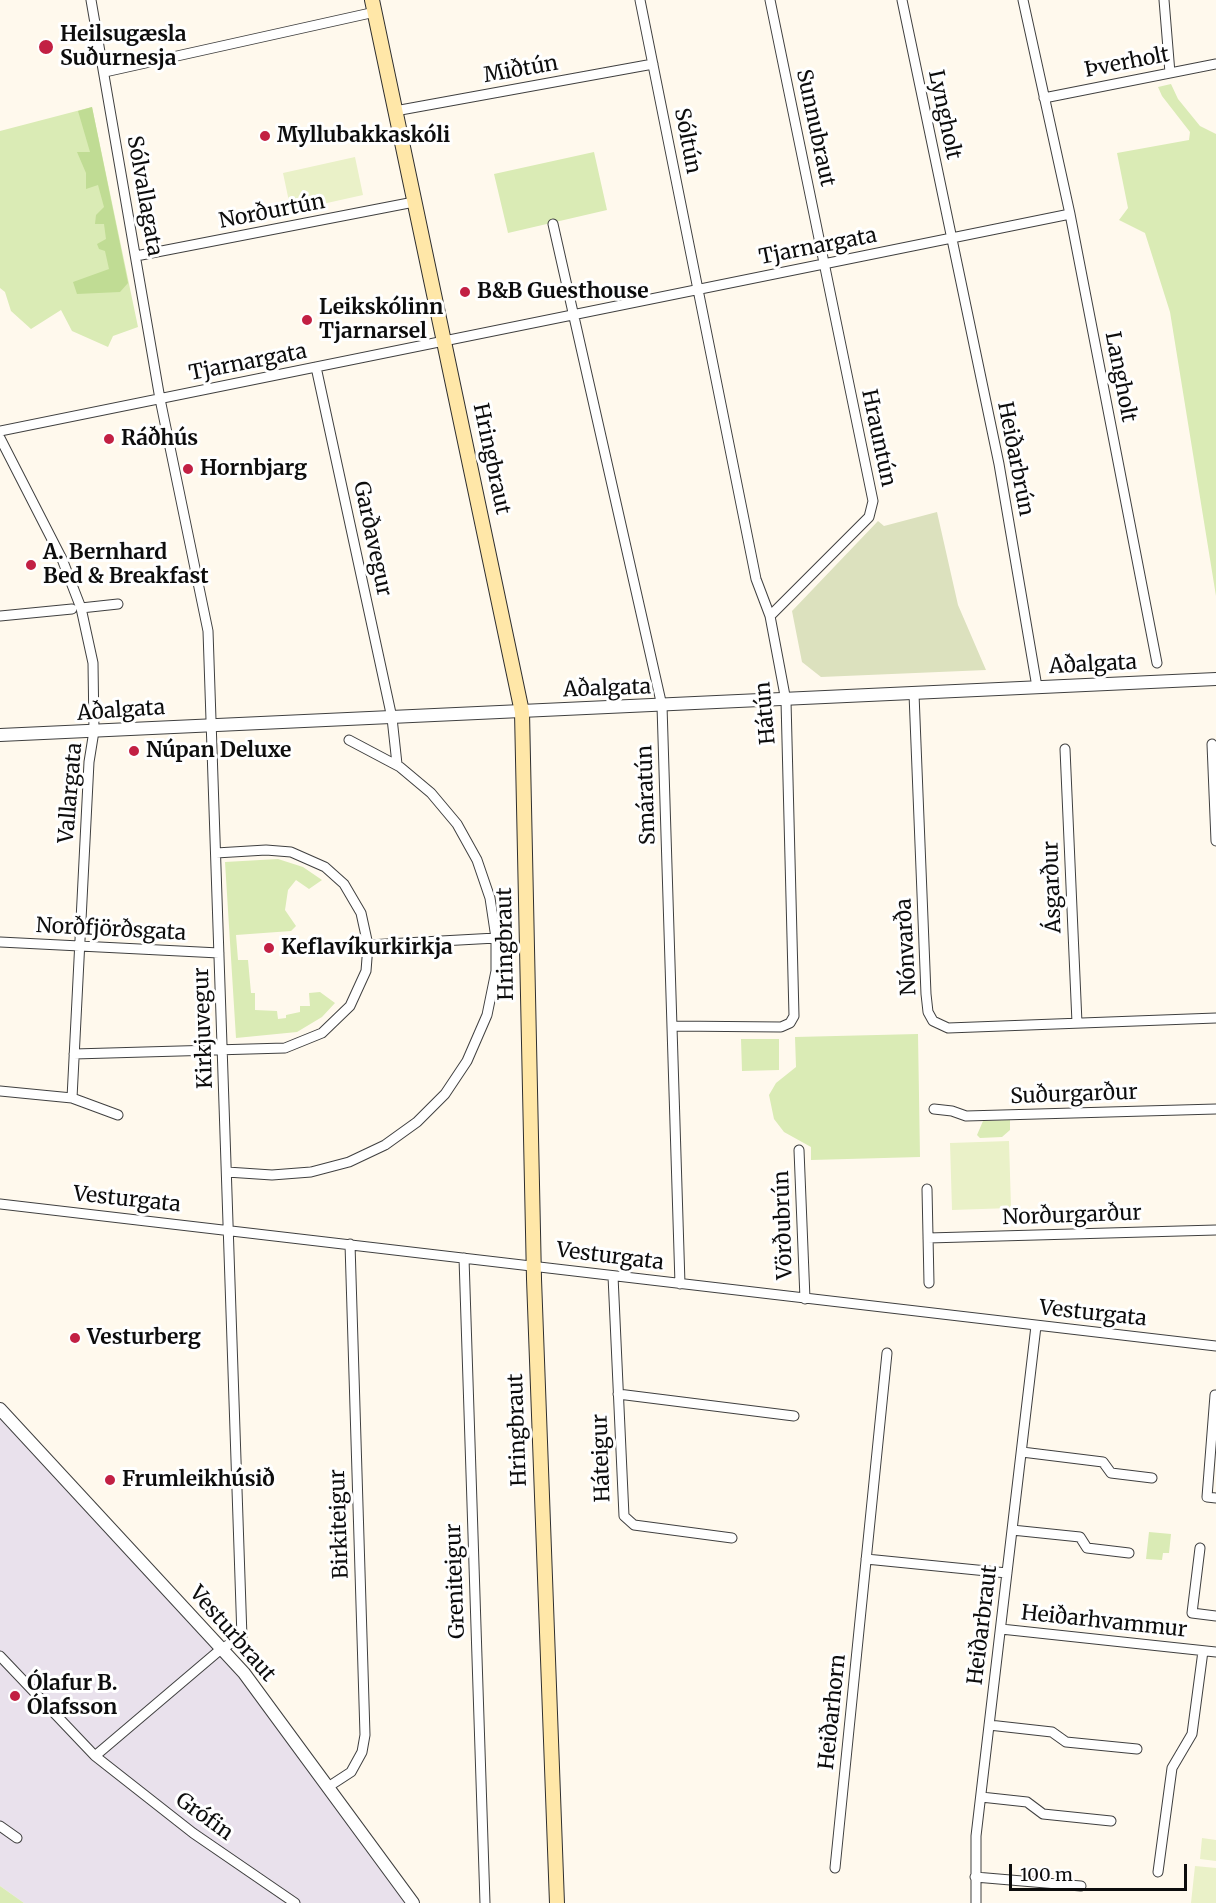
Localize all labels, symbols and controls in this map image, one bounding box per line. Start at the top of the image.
place label: Heilsugæsla Suðurnesja [60,22,186,72]
marker: Heilsugæsla Suðurnesja [37,38,55,56]
street label: Þverholt [1083,42,1171,84]
street label: Miðtún [482,51,560,89]
street label: Sunnubraut [790,67,840,189]
street label: Lyngholt [922,68,966,162]
street label: Sóltún [668,106,706,176]
place label: Myllubakkaskóli [277,123,450,149]
marker: Myllubakkaskóli [258,129,272,143]
street label: Sólvallagata [121,134,167,258]
street label: Norðurtún [217,189,327,235]
street label: Tjarnargata [757,223,879,271]
place label: B&B Guesthouse [477,279,649,305]
marker: B&B Guesthouse [458,285,472,299]
place label: Leikskólinn Tjarnarsel [319,295,443,345]
marker: Leikskólinn Tjarnarsel [300,313,314,327]
street label: Langholt [1099,330,1141,424]
street label: Tjarnargata [187,339,309,387]
street label: Hrauntún [855,387,901,489]
street label: Heiðarbrún [992,400,1038,518]
street label: Hringbraut [467,401,515,517]
place label: Ráðhús [121,426,198,452]
marker: Ráðhús [102,432,116,446]
place label: Hornbjarg [200,456,307,482]
marker: Hornbjarg [181,462,195,476]
street label: Garðavegur [348,479,396,599]
place label: A. Bernhard Bed & Breakfast [43,540,209,590]
marker: A. Bernhard Bed & Breakfast [24,558,38,572]
street label: Aðalgata [1048,650,1138,680]
street label: Aðalgata [563,675,651,703]
street label: Hátún [751,681,781,745]
street label: Aðalgata [76,695,166,727]
place label: Núpan Deluxe [146,738,291,764]
street label: Vallargata [54,742,88,844]
marker: Núpan Deluxe [127,744,141,758]
street label: Smáratún [633,745,661,845]
street label: Ásgarður [1039,840,1067,934]
street label: Hringbraut [492,887,520,1001]
street label: Nónvarða [892,898,922,996]
street label: Norðfjörðsgata [35,913,187,947]
place label: Keflavíkurkirkja [281,935,453,961]
marker: Keflavíkurkirkja [262,941,276,955]
street label: Kirkjuvegur [189,967,219,1089]
street label: Suðurgarður [1010,1080,1138,1110]
street label: Vörðubrún [770,1170,798,1280]
street label: Vesturgata [72,1182,182,1218]
street label: Norðurgarður [1002,1201,1142,1231]
street label: Vesturgata [555,1238,665,1276]
street label: Vesturgata [1038,1296,1148,1332]
place label: Vesturberg [87,1325,201,1351]
marker: Vesturberg [68,1331,82,1345]
street label: Hringbraut [503,1373,533,1487]
street label: Háteigur [588,1413,616,1503]
place label: Frumleikhúsið [122,1467,275,1493]
street label: Birkiteigur [325,1468,355,1580]
marker: Frumleikhúsið [103,1473,117,1487]
street label: Greniteigur [441,1523,471,1639]
street label: Heiðarbraut [963,1564,1003,1686]
street label: Vesturbraut [184,1581,280,1687]
street label: Heiðarhvammur [1020,1601,1188,1643]
street label: Heiðarhorn [814,1653,852,1771]
place label: Ólafur B. Ólafsson [27,1671,118,1721]
marker: Ólafur B. Ólafsson [8,1689,22,1703]
street label: Grófin [170,1788,238,1846]
scale bar [1012,1852,1190,1890]
text: 100 m [1020,1863,1073,1886]

